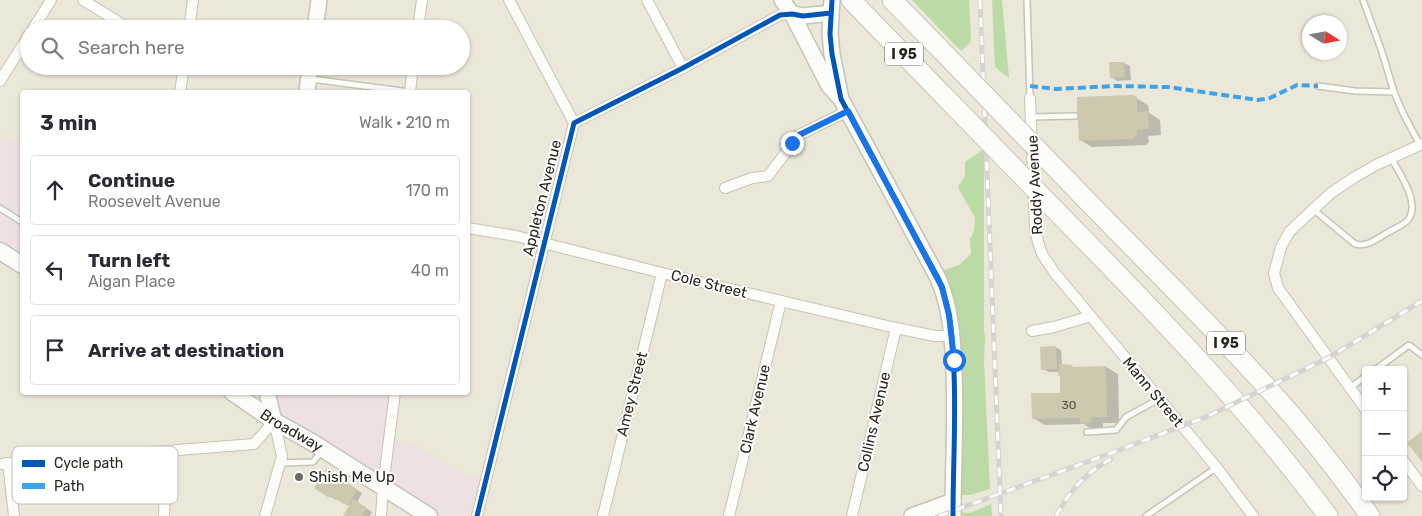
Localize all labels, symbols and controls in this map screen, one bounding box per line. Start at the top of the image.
north arrow [1302,15,1347,60]
search box [20,20,470,75]
icon: search [38,34,66,62]
text: Search here [78,36,185,59]
road number: I 95 [885,42,923,66]
text: 3 min [40,110,97,135]
text: Walk · 210 m [359,113,450,132]
route end [781,132,804,155]
street label: Roddy Avenue [1023,135,1047,235]
street label: Appleton Avenue [519,138,565,258]
text: Continue [88,169,175,192]
icon: ahead [41,176,69,204]
text: 170 m [406,181,449,200]
text: Roosevelt Avenue [88,192,221,211]
text: Turn left [88,249,170,272]
icon: left [41,256,69,284]
text: 40 m [411,261,449,280]
street label: Cole Street [669,266,749,302]
text: Aigan Place [88,272,175,291]
road number: I 95 [1207,332,1245,354]
icon: arrive [41,336,69,364]
text: Arrive at destination [88,339,284,362]
route start [943,349,966,372]
street label: Amey Street [613,350,651,438]
street label: Mann Street [1119,353,1187,431]
street label: Clark Avenue [736,363,774,455]
map controls [1362,366,1407,501]
button: + [1362,366,1407,411]
street label: Collins Avenue [854,370,894,474]
house number: 30 [1062,398,1076,412]
street label: Broadway [257,405,326,456]
button: − [1362,411,1407,456]
legend [12,446,178,504]
text: Cycle path [54,455,123,472]
button: locate [1362,456,1407,501]
place label: Shish Me Up [309,468,395,486]
marker: Shish Me Up [293,471,305,483]
text: Path [54,478,85,495]

